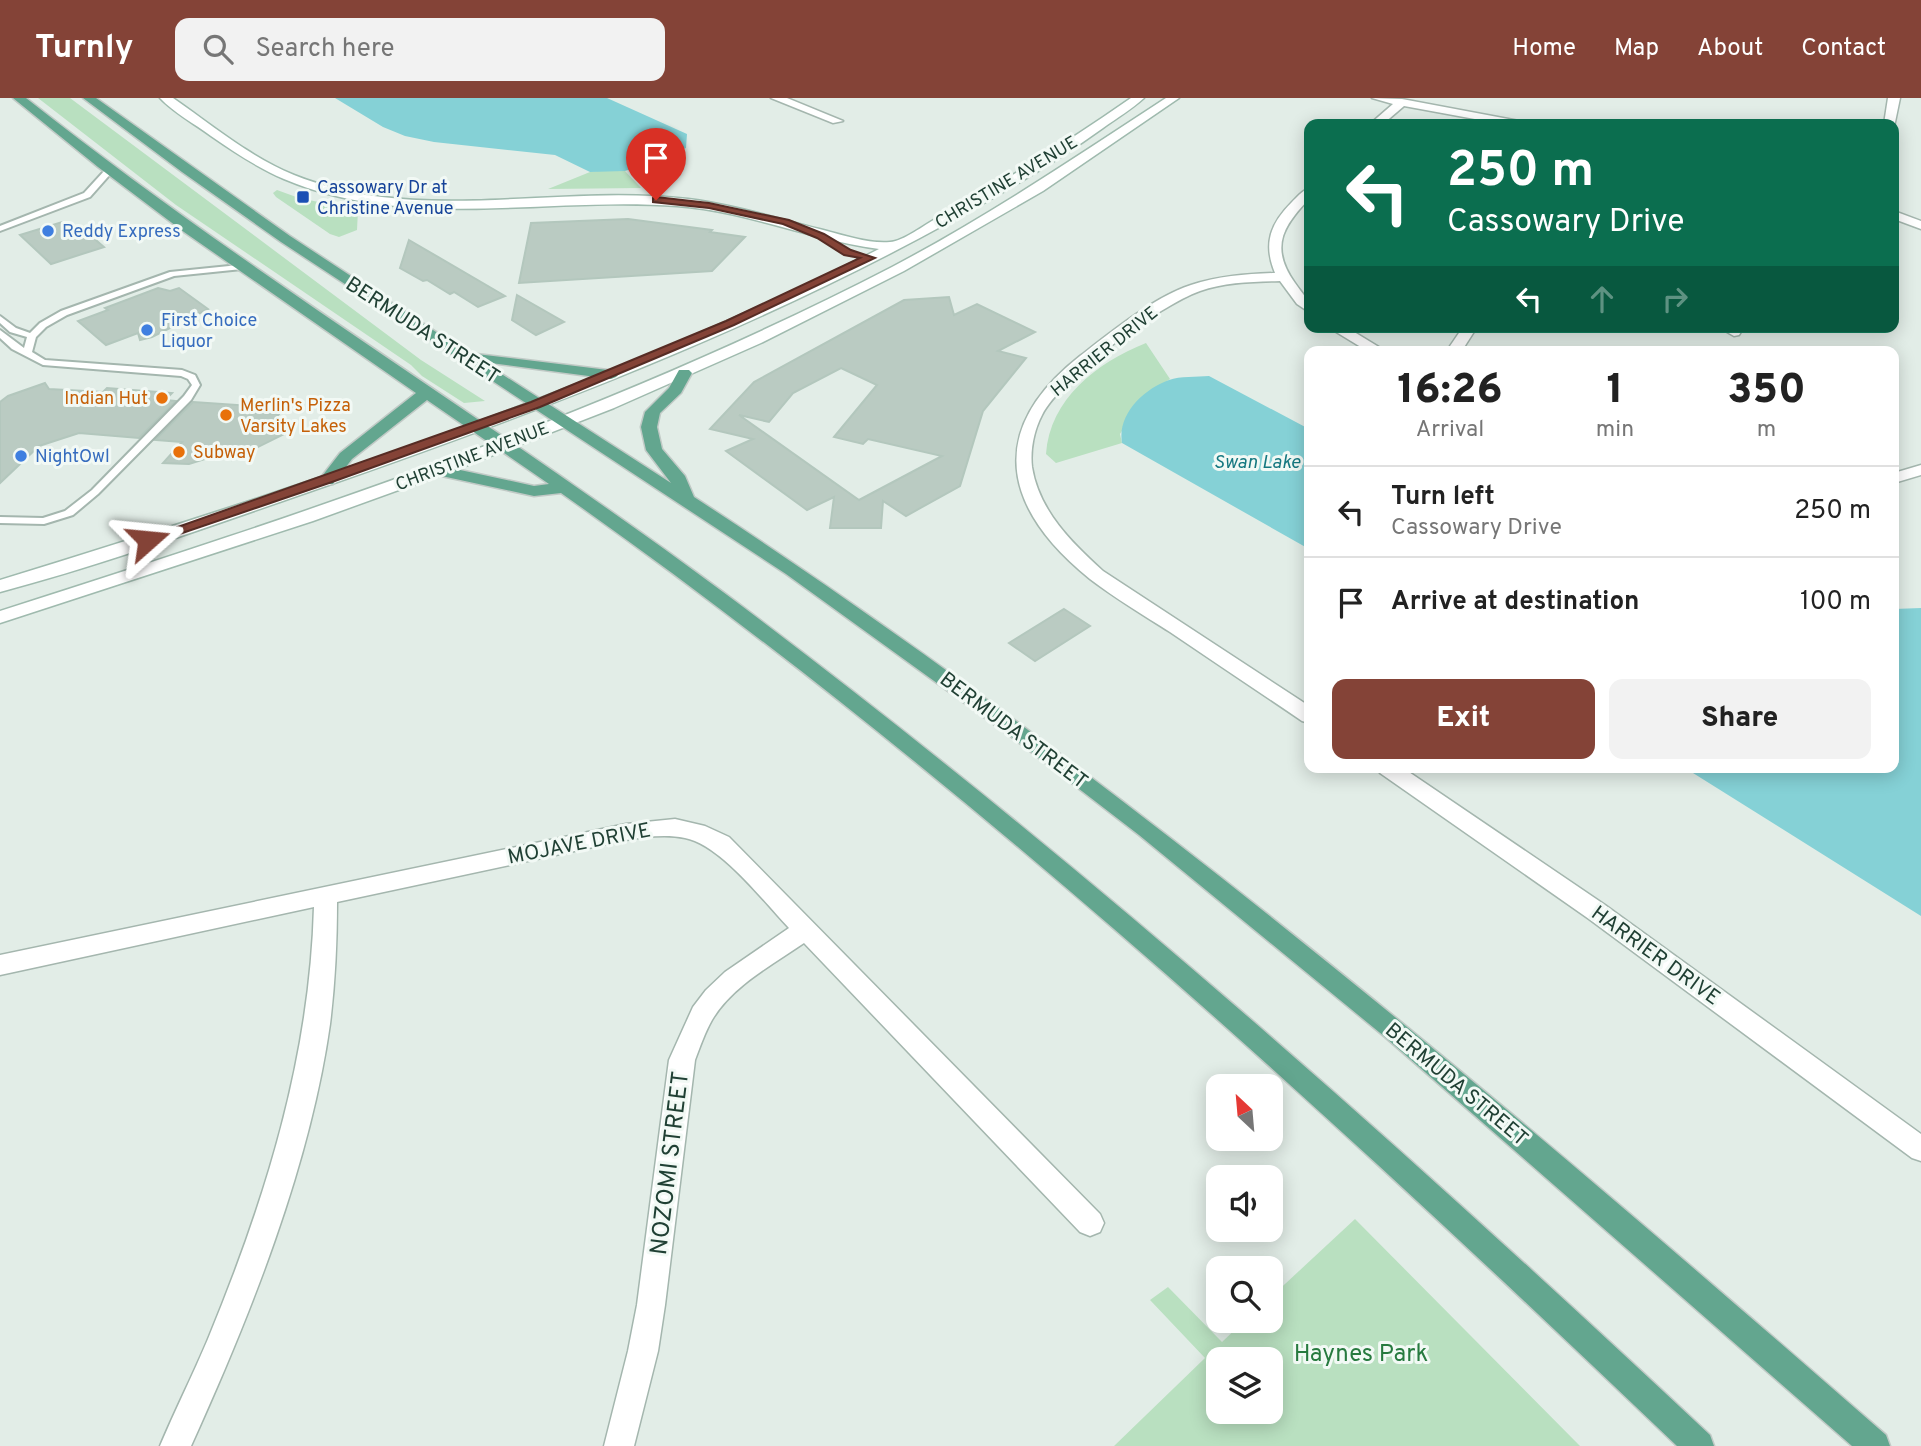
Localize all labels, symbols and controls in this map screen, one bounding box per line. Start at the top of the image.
search box [175,18,665,81]
text: Turnly [35,28,133,70]
icon: search [199,30,237,68]
text: Search here [255,33,394,66]
text: Home [1512,34,1576,64]
text: Map [1614,34,1659,64]
text: About [1697,34,1763,64]
text: Contact [1801,34,1886,64]
pin [626,128,686,200]
street label: CHRISTINE AVENUE [931,132,1082,235]
icon: arrive [637,139,675,177]
text: 250 m [1447,142,1594,204]
icon: left [1332,147,1423,238]
place label: Cassowary Dr at Christine Avenue [317,177,454,221]
marker: Cassowary Dr at Christine Avenue [295,189,311,205]
text: Cassowary Drive [1447,203,1685,243]
place label: Reddy Express [62,221,181,244]
marker: Reddy Express [40,223,56,239]
street label: BERMUDA STREET [340,271,504,391]
icon: left [1510,280,1548,318]
icon: ahead [1583,280,1621,318]
icon: right [1656,280,1694,318]
street label: HARRIER DRIVE [1047,302,1163,402]
place label: First Choice Liquor [161,310,257,354]
marker: First Choice Liquor [139,322,155,338]
text: 16:26 [1397,365,1503,418]
text: 1 [1606,365,1624,418]
text: 350 [1727,365,1806,418]
place label: Indian Hut [64,388,148,411]
marker: Indian Hut [154,390,170,406]
place label: Merlin's Pizza Varsity Lakes [240,395,351,439]
marker: Merlin's Pizza Varsity Lakes [218,407,234,423]
text: Arrival [1416,416,1484,445]
text: min [1596,416,1634,445]
text: m [1757,416,1776,445]
street label: CHRISTINE AVENUE [393,418,553,497]
place label: Subway [193,442,256,465]
marker: Subway [171,444,187,460]
place label: NightOwl [35,446,110,469]
marker: NightOwl [13,448,29,464]
water label: Swan Lake [1214,451,1301,475]
text: Turn left [1391,481,1495,514]
icon: left [1332,493,1370,531]
text: 250 m [1794,495,1871,528]
position arrow [111,503,185,577]
text: Cassowary Drive [1391,514,1562,543]
icon: arrive [1332,584,1370,622]
text: Arrive at destination [1391,586,1639,619]
text: 100 m [1800,586,1871,619]
street label: BERMUDA STREET [934,667,1093,796]
button: Exit [1332,679,1595,759]
button: Share [1609,679,1871,759]
street label: MOJAVE DRIVE [505,817,653,872]
street label: HARRIER DRIVE [1585,900,1725,1012]
street label: BERMUDA STREET [1379,1017,1533,1153]
street label: NOZOMI STREET [645,1070,697,1257]
north arrow [1206,1074,1283,1152]
map controls [1206,1074,1283,1424]
button: sound [1206,1165,1283,1242]
button: search [1206,1256,1283,1333]
park label: Haynes Park [1294,1340,1428,1370]
button: layers [1206,1347,1283,1424]

